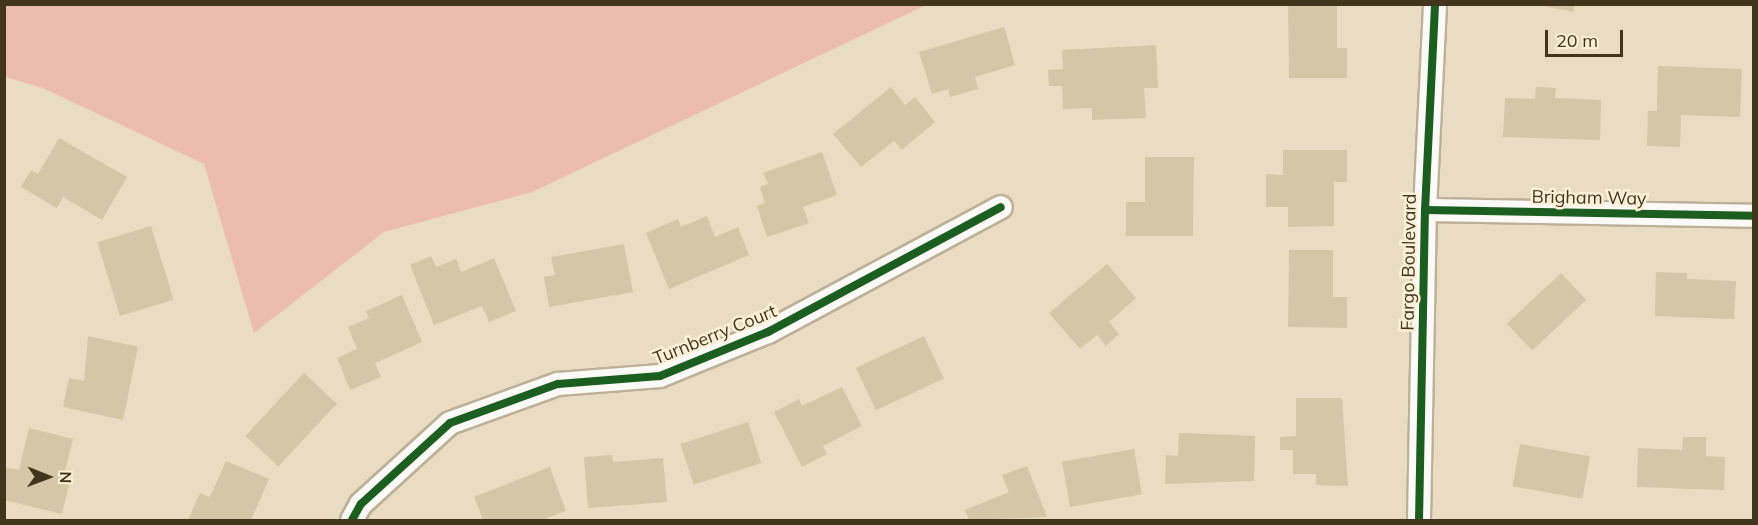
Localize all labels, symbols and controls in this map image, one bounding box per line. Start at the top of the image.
scale bar [1548,18,1626,56]
text: 20 m [1556,29,1598,52]
street label: Brigham Way [1531,186,1647,210]
street label: Fargo Boulevard [1397,193,1421,331]
street label: Turnberry Court [650,300,780,370]
north arrow [18,447,78,507]
text: N [56,471,76,484]

